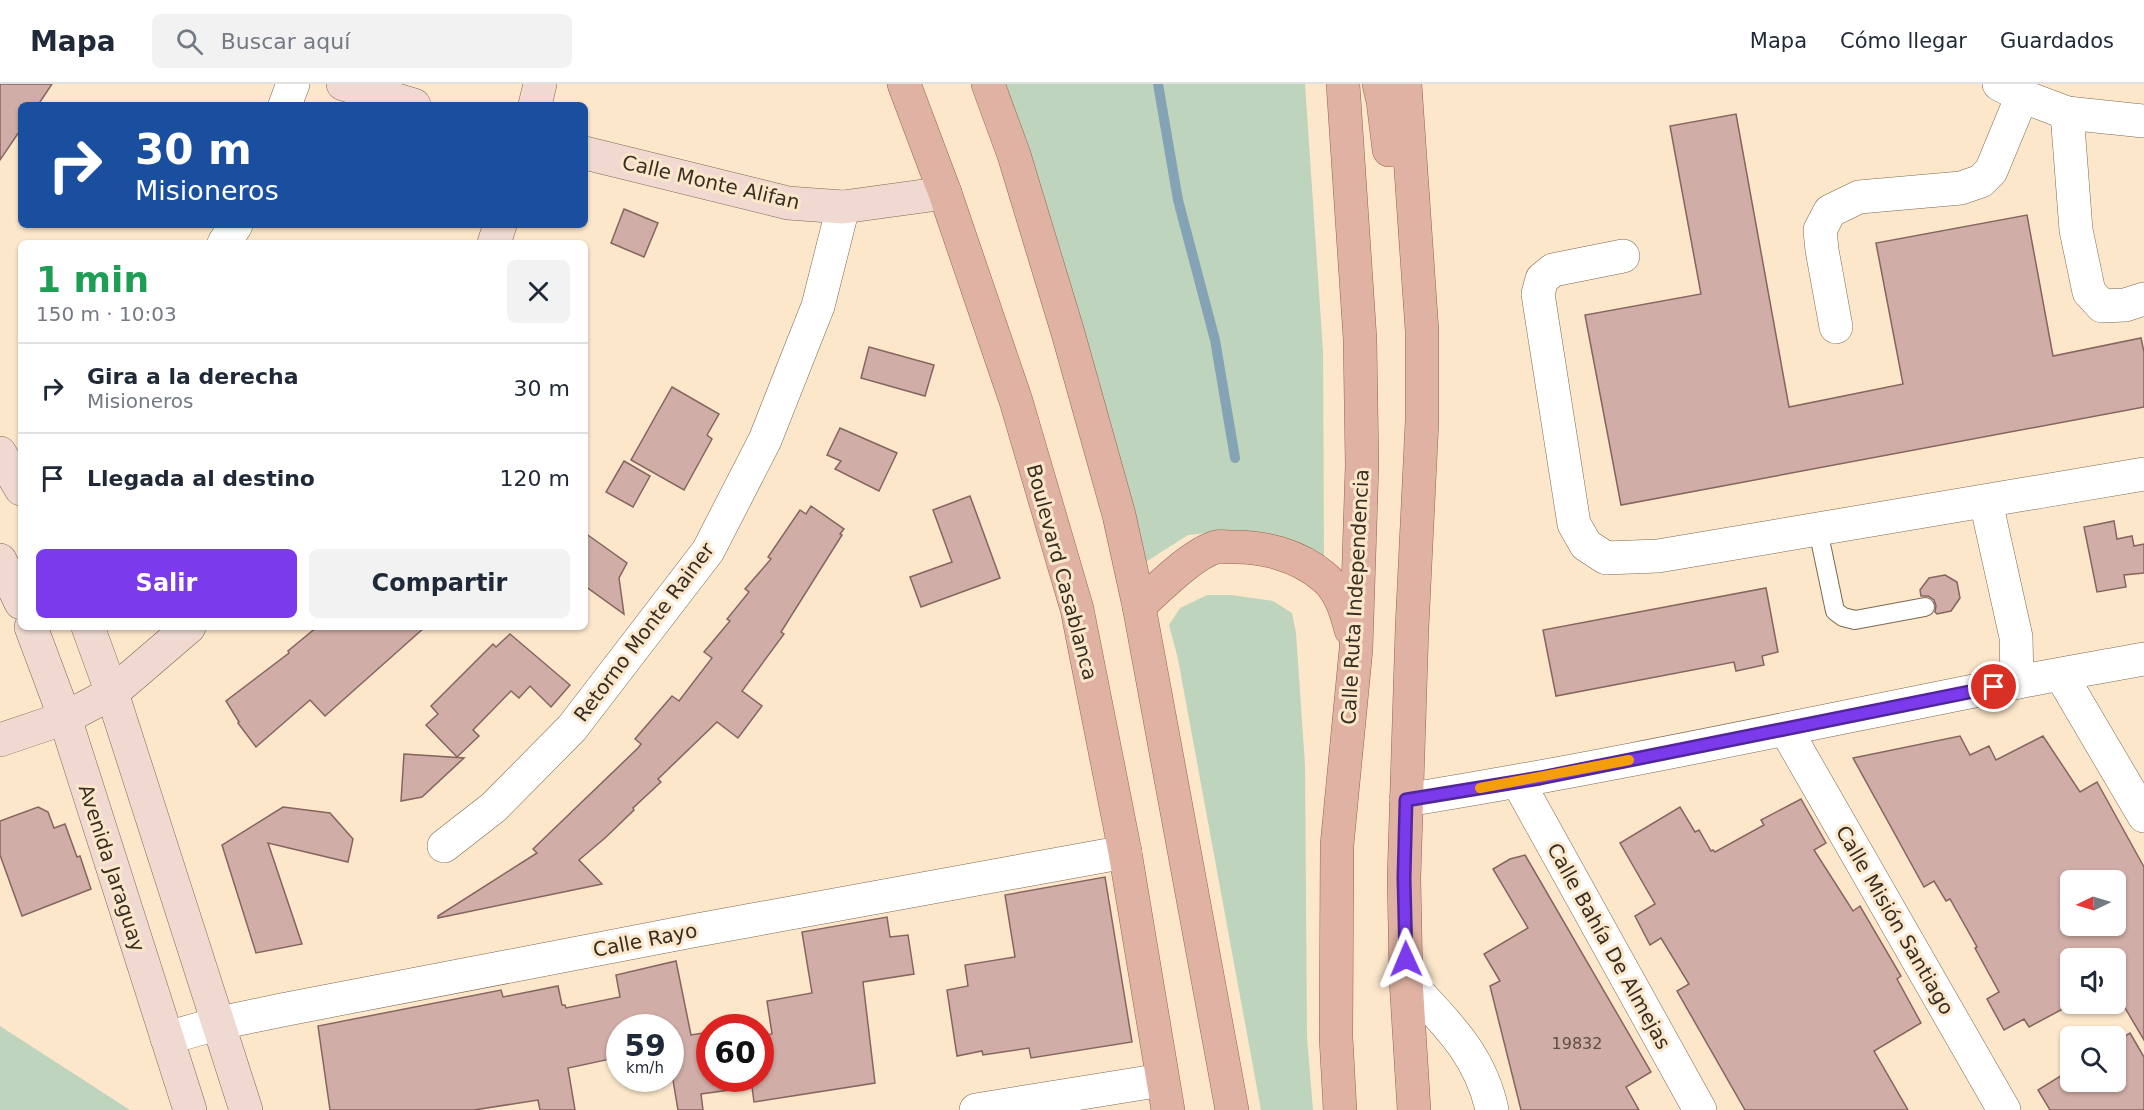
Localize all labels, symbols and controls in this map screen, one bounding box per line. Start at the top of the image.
search box [152,14,572,68]
text: Mapa [30,25,116,58]
icon: search [173,25,206,58]
text: Buscar aquí [221,29,350,54]
text: Mapa [1750,29,1807,53]
text: Cómo llegar [1840,29,1967,53]
text: Guardados [2000,29,2114,53]
text: 30 m [135,125,252,174]
icon: right [36,126,114,204]
street label: Calle Monte Alifan [620,150,802,214]
text: Misioneros [135,175,279,206]
text: 1 min [36,259,149,300]
button: close [507,260,570,323]
text: 150 m · 10:03 [36,302,177,326]
text: Gira a la derecha [87,364,299,389]
icon: right [36,372,69,405]
text: 30 m [514,376,570,401]
text: Misioneros [87,389,193,413]
street label: Boulevard Casablanca [1022,461,1102,683]
icon: arrive [36,462,69,495]
text: Llegada al destino [87,466,315,491]
text: 120 m [500,466,570,491]
street label: Calle Ruta Independencia [1336,469,1374,725]
street label: Retorno Monte Rainer [569,537,720,726]
button: Salir [36,549,297,618]
button: Compartir [309,549,570,618]
pin [1968,661,2019,712]
icon: arrive [1977,670,2010,703]
street label: Avenida Jaraguay [74,781,150,955]
street label: Calle Misión Santiago [1831,821,1959,1019]
street label: Calle Bahía De Almejas [1542,839,1676,1053]
north arrow [2060,870,2126,936]
map controls [2060,870,2126,1092]
street label: Calle Rayo [591,918,699,962]
position arrow [1374,927,1438,991]
button: sound [2060,948,2126,1014]
speed limit sign: 60 [696,1014,774,1092]
button: search [2060,1026,2126,1092]
text: 59 [624,1028,666,1063]
house number: 19832 [1552,1034,1602,1053]
text: km/h [626,1059,664,1077]

